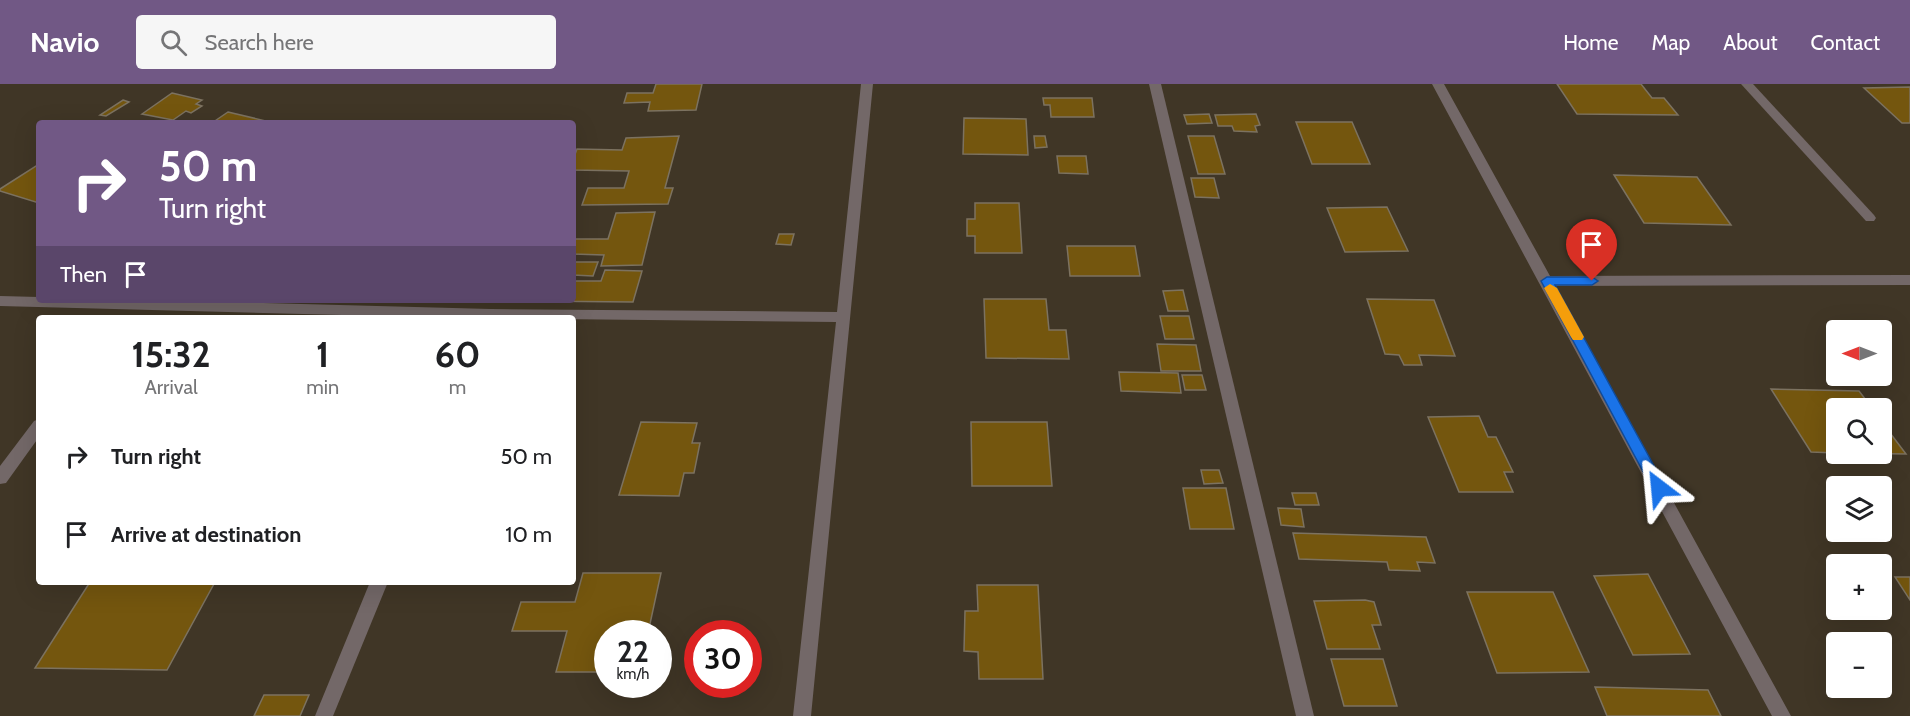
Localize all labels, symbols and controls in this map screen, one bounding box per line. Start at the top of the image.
search box [136,15,556,69]
text: Navio [30,25,100,59]
icon: search [157,26,190,59]
text: Search here [205,29,314,56]
text: Home [1563,30,1619,55]
text: Map [1652,30,1690,55]
text: About [1723,30,1777,55]
text: Contact [1810,30,1880,55]
text: 50 m [159,140,257,192]
icon: right [60,144,138,222]
text: Turn right [159,192,266,225]
pin [1566,219,1617,281]
icon: arrive [1575,228,1608,261]
icon: arrive [119,258,152,291]
text: Then [60,261,107,288]
north arrow [1826,320,1892,386]
map controls [1826,320,1892,698]
text: 15:32 [132,332,211,376]
text: 1 [316,332,329,376]
text: 60 [435,332,480,376]
text: Arrival [144,375,198,399]
text: min [306,375,339,399]
text: m [449,375,466,399]
button: search [1826,398,1892,464]
icon: right [60,440,93,473]
text: Turn right [111,443,201,470]
text: 50 m [500,443,552,470]
position arrow [1627,456,1691,520]
button: layers [1826,476,1892,542]
icon: arrive [60,518,93,551]
text: Arrive at destination [111,521,301,548]
text: 10 m [505,521,552,548]
button: + [1826,554,1892,620]
speed limit sign: 30 [684,620,762,698]
button: − [1826,632,1892,698]
text: 22 [617,633,649,670]
text: km/h [617,665,649,683]

